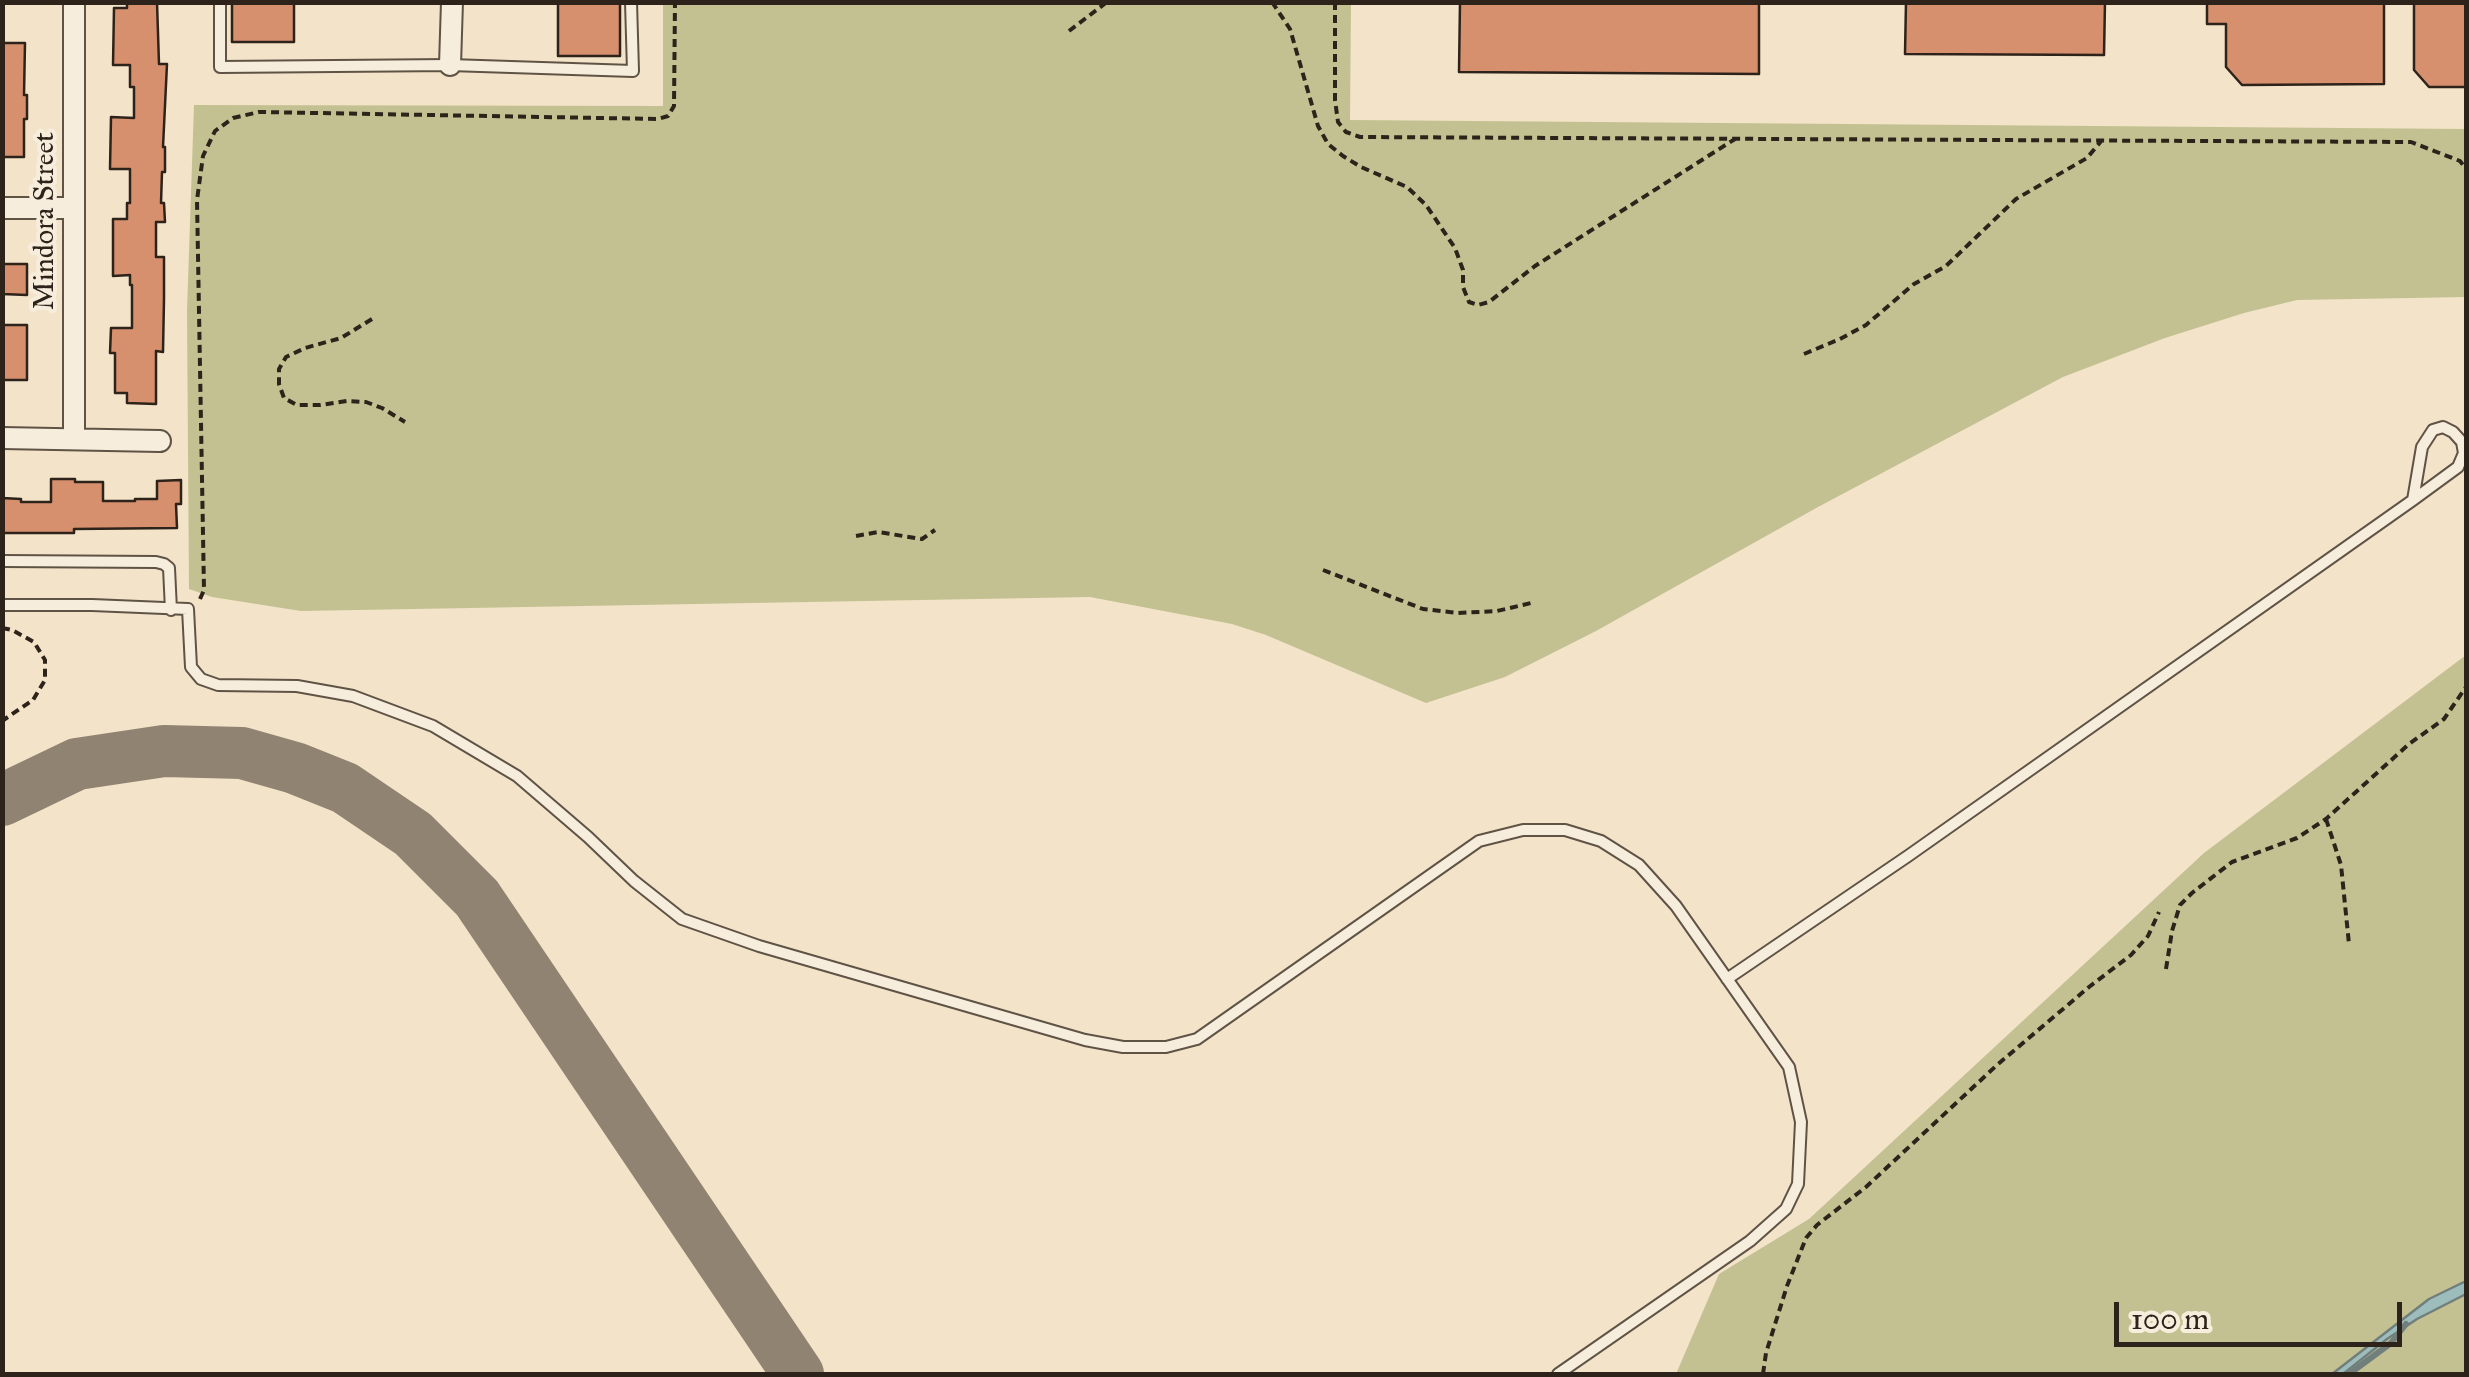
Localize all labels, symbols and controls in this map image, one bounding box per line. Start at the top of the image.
street label: Mindora Street [29,132,63,310]
scale bar [2119,1282,2406,1344]
text: 100 m [2131,1301,2209,1337]

